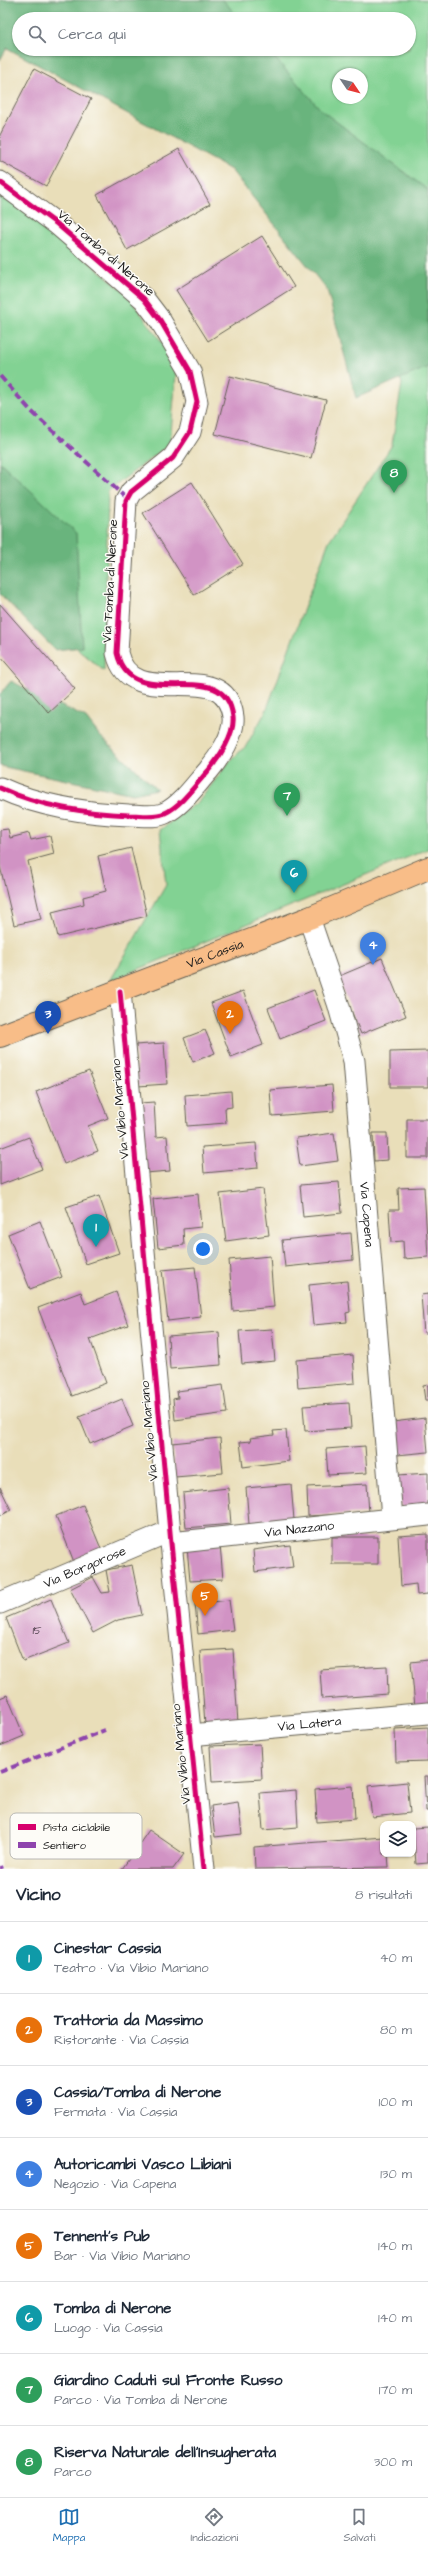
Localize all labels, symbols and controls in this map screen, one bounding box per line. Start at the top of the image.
search box [12,12,416,56]
icon: search [26,23,48,45]
text: Cerca qui [58,24,126,45]
north arrow [332,68,368,104]
street label: Via Tomba di Nerone [53,206,159,300]
pin: 8 [381,460,407,493]
street label: Via Tomba di Nerone [98,519,122,643]
pin: 7 [274,783,300,816]
pin: 6 [281,860,307,893]
pin: 4 [360,932,386,965]
street label: Via Cassia [184,935,246,973]
pin: 3 [35,1001,61,1034]
pin: 2 [217,1001,243,1034]
street label: Via Vibio Mariano [107,1057,133,1160]
street label: Via Capena [355,1181,378,1248]
pin: 1 [83,1214,109,1247]
your location [193,1239,213,1259]
street label: Via Vibio Mariano [136,1379,162,1482]
street label: Via Nazzano [263,1516,336,1542]
street label: Via Borgorose [41,1542,129,1593]
pin: 5 [192,1583,218,1616]
house number: 15 [32,1623,42,1638]
street label: Via Vibio Mariano [167,1702,195,1805]
street label: Via Latera [277,1712,342,1736]
legend [10,1813,142,1859]
text: Pista ciclabile [43,1820,110,1835]
map controls [380,1821,416,1857]
button: layers [380,1821,416,1857]
text: Sentiero [43,1838,87,1853]
text: Vicino [16,1883,61,1907]
text: 8 risultati [355,1886,412,1904]
text: Cinestar Cassia [54,1938,161,1959]
text: 1 [28,1949,30,1967]
text: 40 m [380,1949,412,1967]
text: Teatro · Via Vibio Mariano [54,1959,209,1977]
text: Trattoria da Massimo [54,2010,203,2031]
text: 2 [25,2021,33,2039]
text: 80 m [380,2021,412,2039]
text: Ristorante · Via Cassia [54,2031,189,2049]
text: Cassia/Tomba di Nerone [54,2082,221,2103]
text: 3 [26,2093,32,2111]
text: 100 m [379,2093,412,2111]
text: Fermata · Via Cassia [54,2103,177,2121]
text: Autoricambi Vasco Libiani [54,2154,231,2175]
text: 4 [25,2165,33,2183]
text: 130 m [380,2165,412,2183]
text: Negozio · Via Capena [54,2175,176,2193]
text: Tennent's Pub [54,2226,150,2247]
text: 5 [24,2237,34,2255]
text: 140 m [378,2237,412,2255]
text: Bar · Via Vibio Mariano [54,2247,190,2265]
text: Tomba di Nerone [54,2298,171,2319]
text: 6 [25,2309,33,2327]
text: 140 m [378,2309,412,2327]
text: Luogo · Via Cassia [54,2319,163,2337]
text: Giardino Caduti sul Fronte Russo [54,2370,282,2391]
text: 7 [25,2381,33,2399]
text: 170 m [379,2381,412,2399]
text: Parco · Via Tomba di Nerone [54,2391,227,2409]
text: Riserva Naturale dell'Insugherata [54,2442,276,2463]
text: 8 [25,2453,33,2471]
text: 300 m [374,2453,412,2471]
text: Parco [54,2463,92,2481]
tab: Mappa [53,2506,85,2545]
tab: Indicazioni [191,2506,238,2545]
tab: Salvati [343,2506,375,2545]

